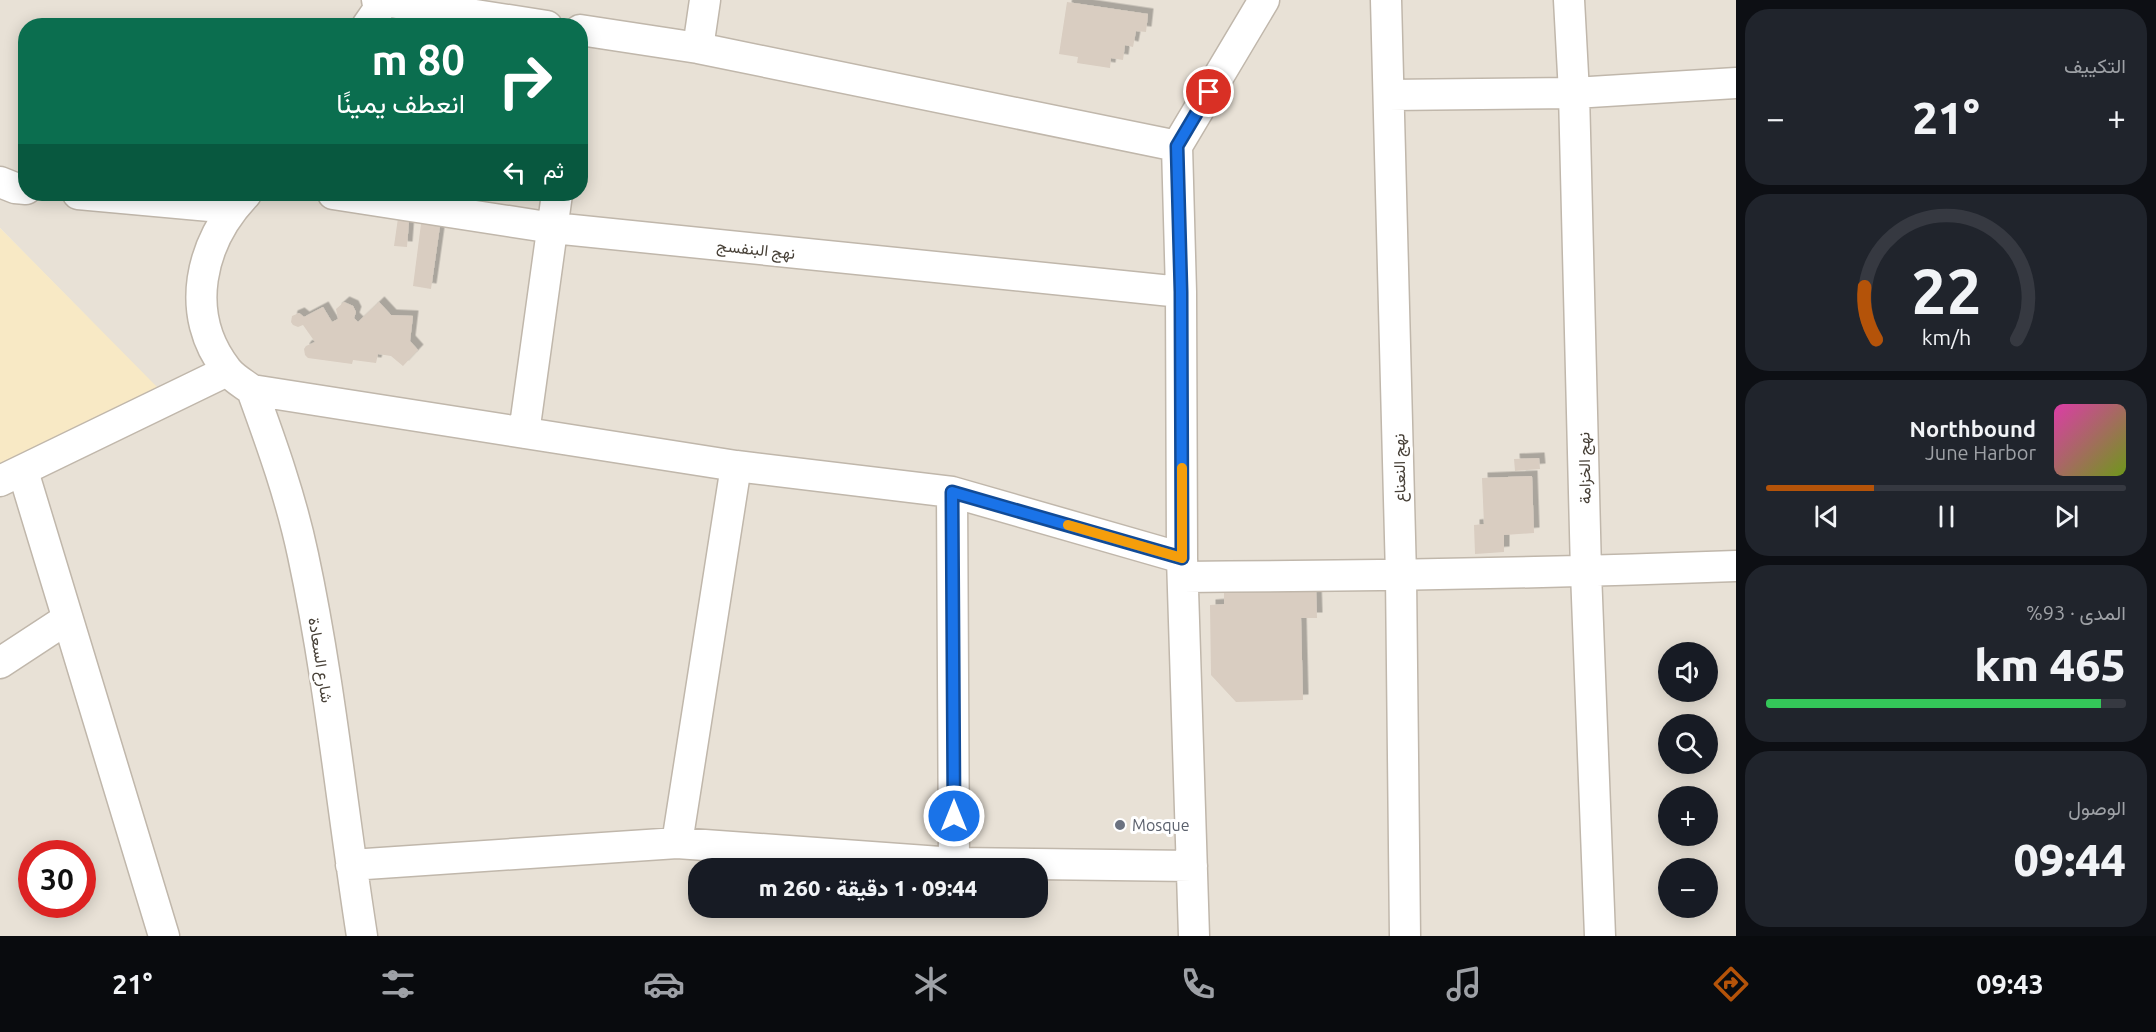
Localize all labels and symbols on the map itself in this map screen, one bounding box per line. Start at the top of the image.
pin [1183,66,1234,117]
street label: نهج البنفسج [715,236,796,265]
street label: نهج الخزامة [1574,432,1597,504]
street label: نهج النعناع [1389,433,1412,503]
street label: شارع السعادة [302,616,337,704]
position arrow [922,784,986,848]
place label: Mosque [1132,816,1190,834]
marker: Mosque [1113,818,1127,832]
speed limit sign: 30 [18,840,96,918]

